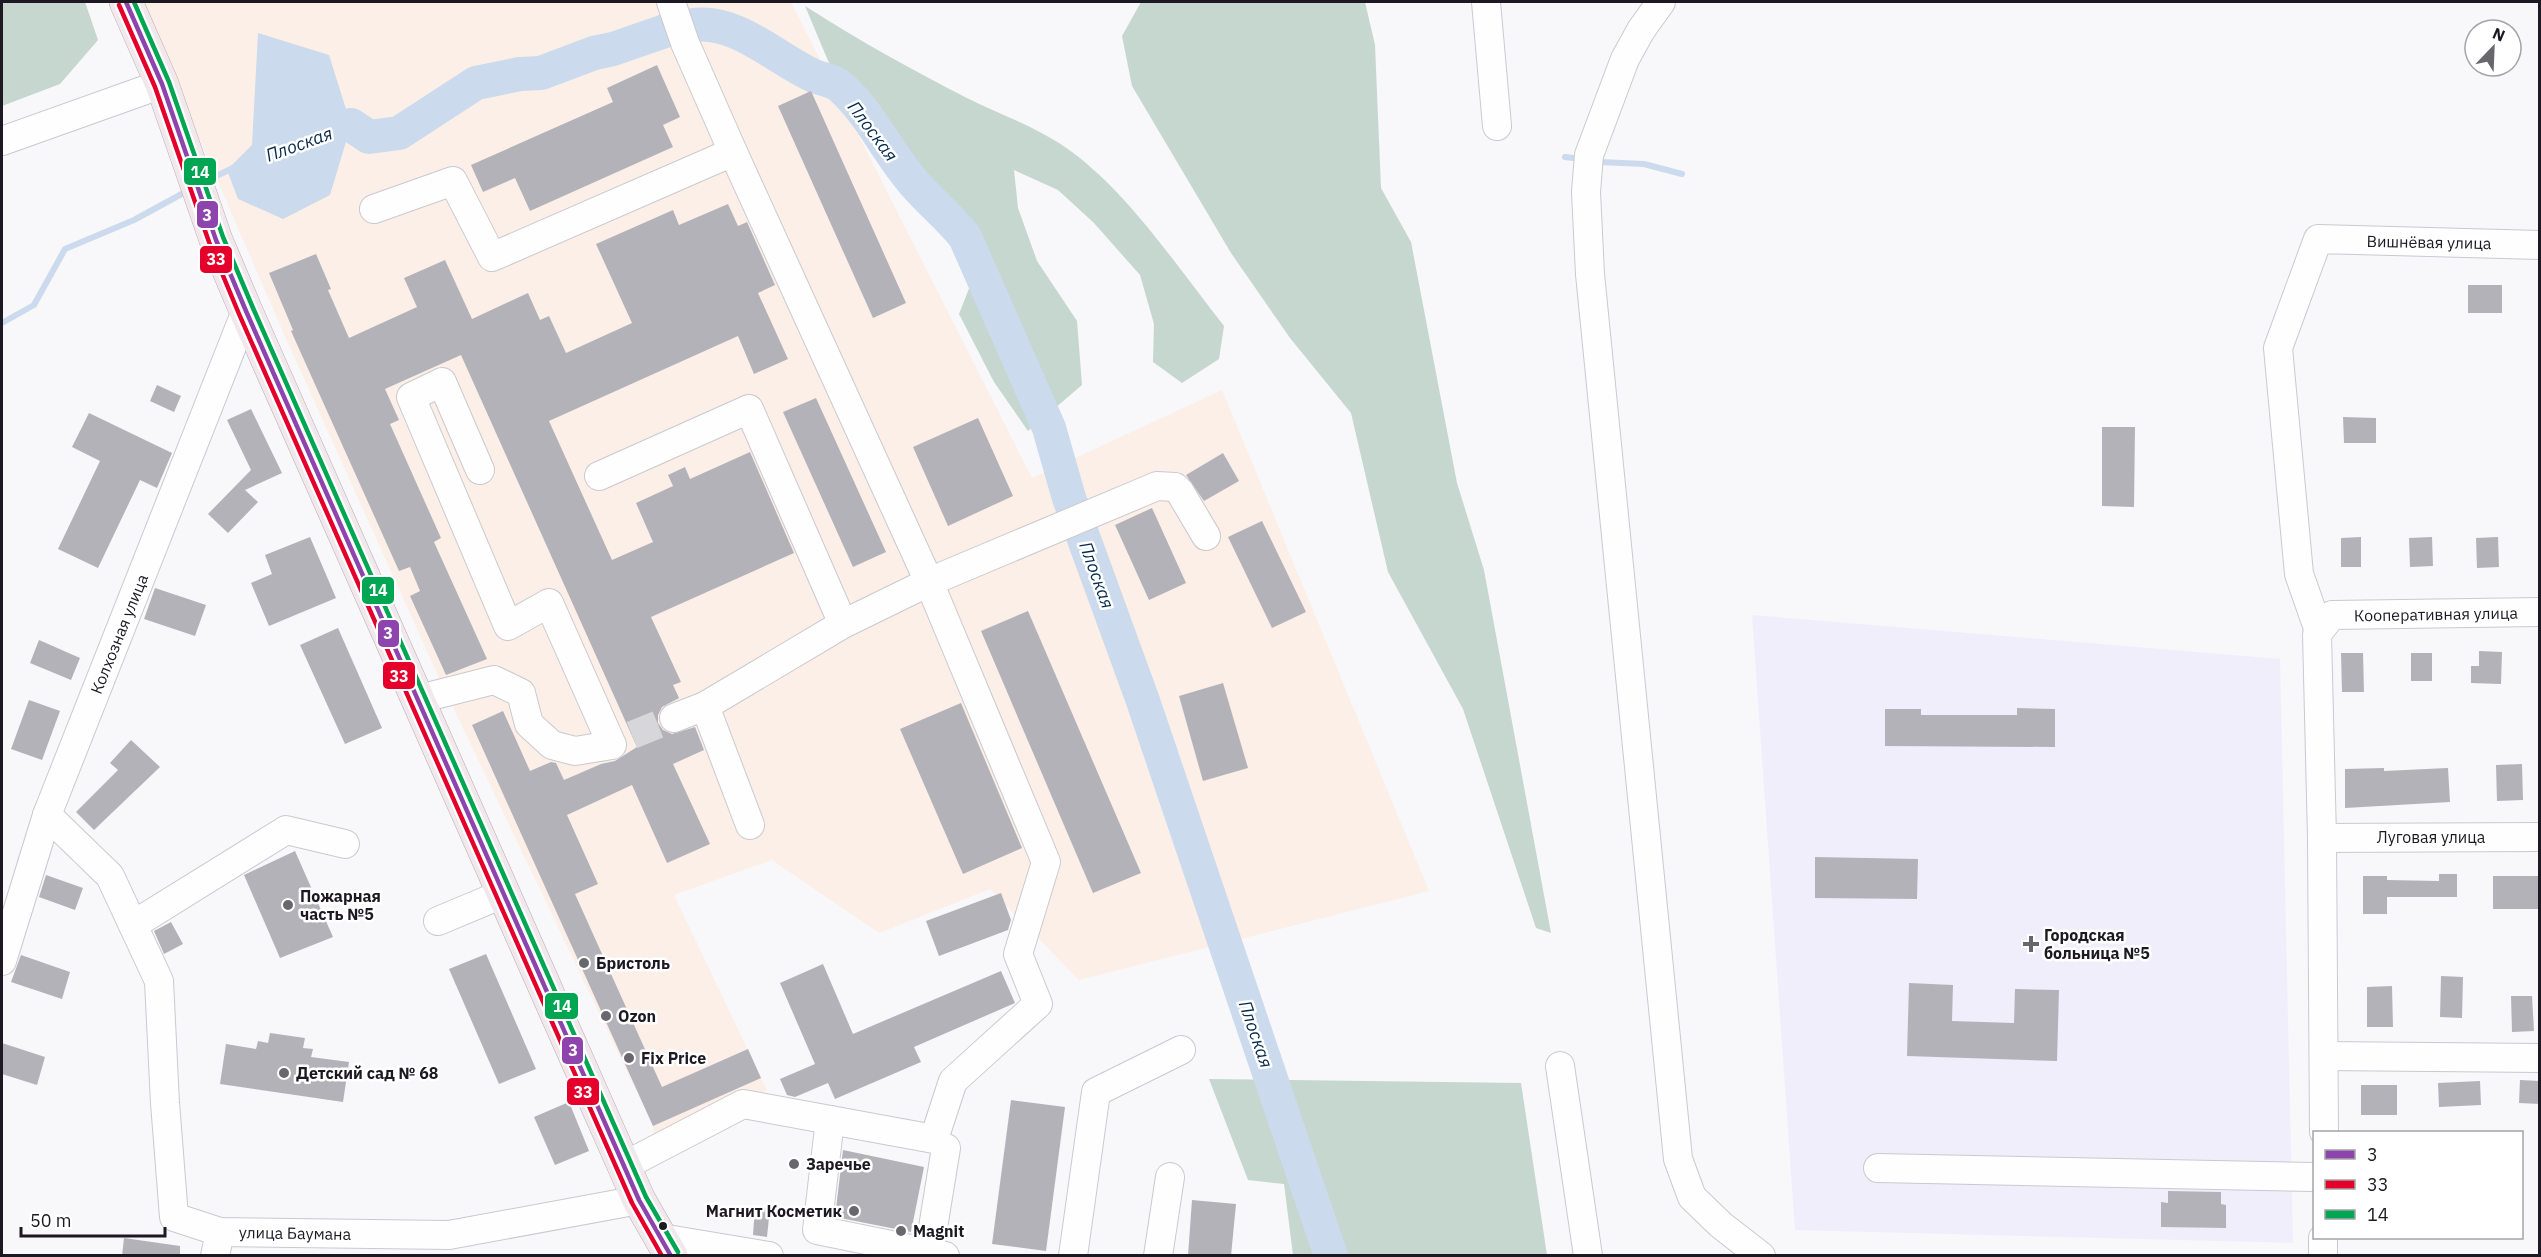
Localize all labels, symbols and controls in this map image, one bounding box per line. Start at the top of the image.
north arrow [2463,18,2523,78]
text: N [2490,23,2508,46]
water label: Плоская [843,96,903,166]
water label: Плоская [262,121,336,167]
line badge: 14 [183,157,217,186]
text: 14 [190,162,210,182]
line badge: 3 [196,200,219,229]
text: 3 [202,205,212,225]
street label: Вишнёвая улица [2366,231,2492,253]
line badge: 33 [199,245,233,274]
text: 33 [206,249,226,269]
water label: Плоская [1074,538,1120,612]
street label: Колхозная улица [86,571,152,697]
line badge: 14 [361,576,395,605]
text: 14 [368,580,388,600]
street label: Кооперативная улица [2354,603,2519,625]
line badge: 3 [377,619,400,648]
text: 3 [383,623,393,643]
line badge: 33 [382,661,416,690]
text: 33 [389,666,409,686]
street label: Луговая улица [2377,827,2486,847]
place label: Пожарная часть №5 [300,886,381,924]
marker: Пожарная часть №5 [281,898,295,912]
place label: Городская больница №5 [2044,925,2150,963]
marker: Городская больница №5 [2022,935,2040,953]
place label: Бристоль [596,953,670,973]
marker: Бристоль [577,956,591,970]
line badge: 14 [544,992,579,1020]
text: 14 [552,996,572,1016]
water label: Плоская [1234,997,1278,1071]
place label: Ozon [618,1006,656,1026]
marker: Ozon [599,1009,613,1023]
line badge: 3 [561,1036,584,1065]
text: 3 [568,1040,578,1060]
place label: Fix Price [641,1048,706,1068]
marker: Fix Price [622,1051,636,1065]
place label: Детский сад № 68 [296,1063,438,1083]
marker: Детский сад № 68 [277,1066,291,1080]
line badge: 33 [566,1077,600,1106]
text: 33 [573,1082,593,1102]
legend [2313,1131,2523,1239]
text: 3 [2367,1143,2378,1166]
place label: Заречье [806,1154,871,1174]
marker: Заречье [787,1157,801,1171]
text: 33 [2367,1173,2389,1196]
scale bar [21,1200,165,1238]
place label: Магнит Косметик [706,1201,842,1221]
text: 14 [2367,1203,2389,1226]
marker: Магнит Косметик [847,1204,861,1218]
text: 50 m [30,1209,72,1232]
unlabelled marker [657,1220,669,1232]
place label: Magnit [913,1221,964,1241]
street label: улица Баумана [239,1222,352,1244]
marker: Magnit [894,1224,908,1238]

